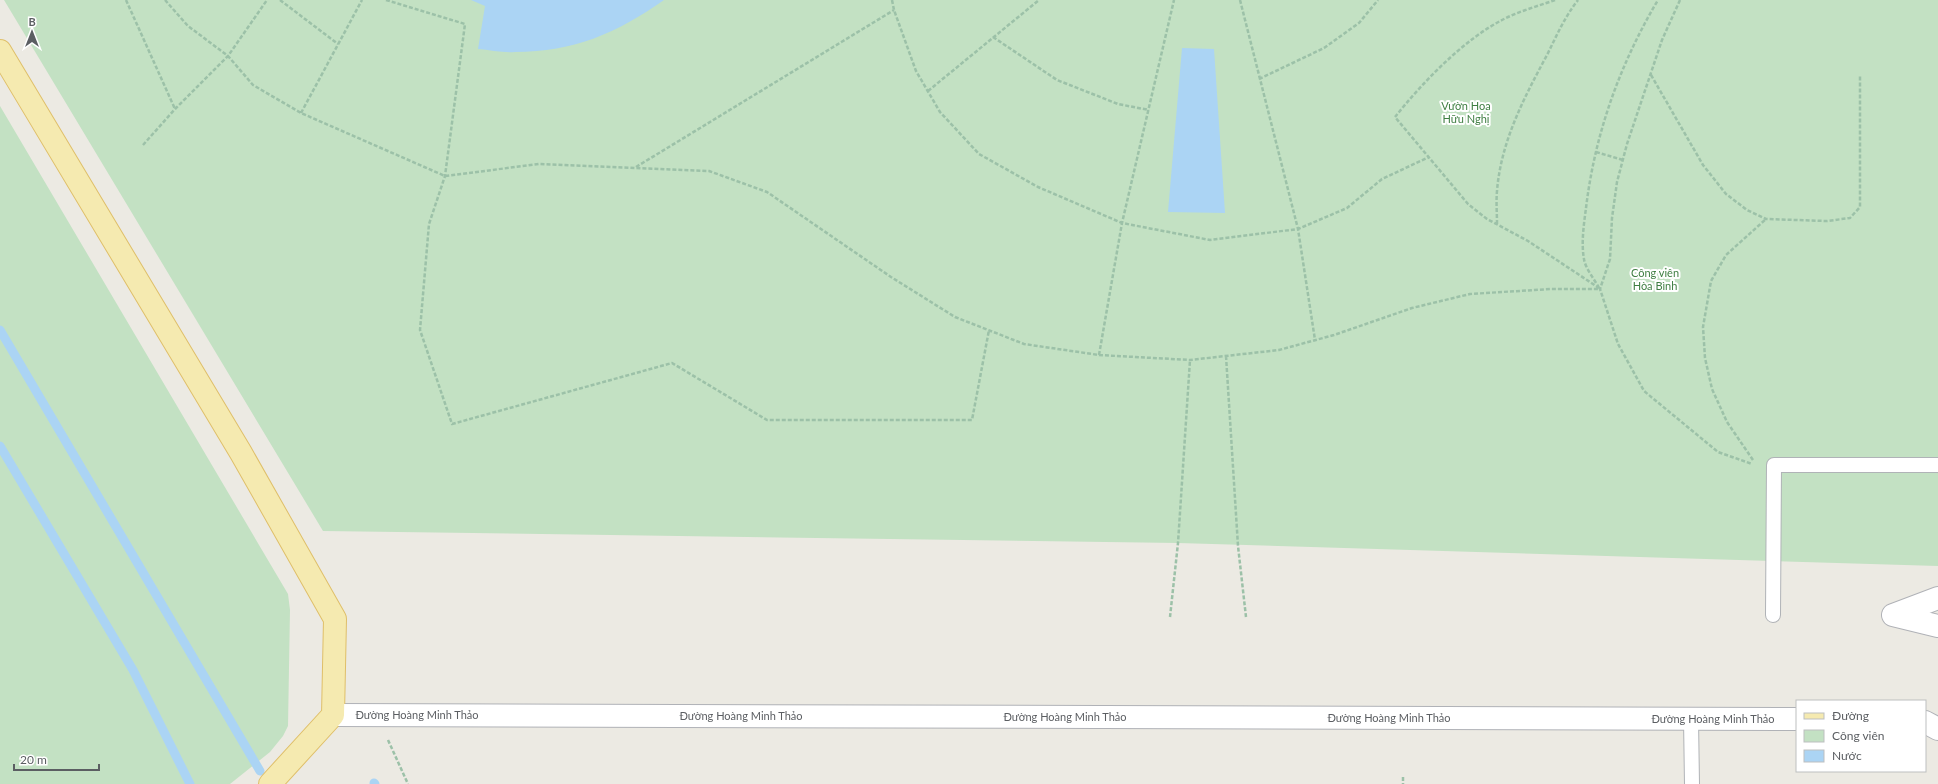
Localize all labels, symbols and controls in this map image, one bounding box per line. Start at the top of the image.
north arrow [12,12,52,52]
text: B [28,15,36,28]
park label: Vườn Hoa Hữu Nghị [1441,99,1491,125]
park label: Công viên Hòa Bình [1631,266,1679,292]
legend [1796,700,1926,772]
street label: Đường Hoàng Minh Thảo [355,708,479,721]
text: Đường [1832,708,1869,723]
street label: Đường Hoàng Minh Thảo [679,709,803,722]
street label: Đường Hoàng Minh Thảo [1003,710,1127,723]
street label: Đường Hoàng Minh Thảo [1327,711,1451,724]
street label: Đường Hoàng Minh Thảo [1651,712,1775,725]
text: Công viên [1832,728,1885,743]
scale bar [14,746,99,772]
text: Nước [1832,748,1862,763]
text: 20 m [20,752,47,767]

